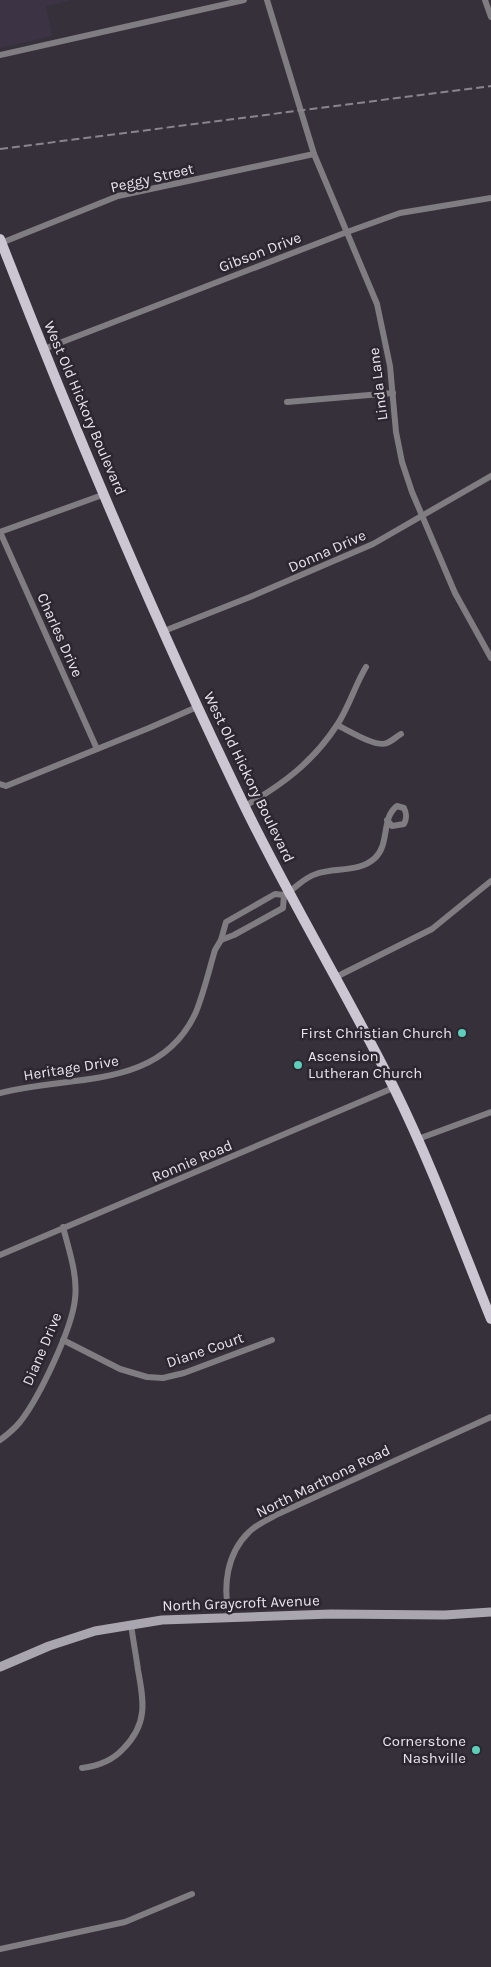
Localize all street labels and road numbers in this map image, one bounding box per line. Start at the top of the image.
street label: Peggy Street [109,160,196,196]
street label: Gibson Drive [216,228,304,276]
street label: West Old Hickory Boulevard [40,318,130,498]
street label: Linda Lane [365,347,391,421]
street label: Donna Drive [285,526,369,576]
street label: Charles Drive [33,590,87,680]
street label: West Old Hickory Boulevard [200,689,298,865]
street label: Heritage Drive [22,1052,120,1084]
street label: Ronnie Road [149,1136,235,1186]
street label: Diane Drive [18,1310,66,1388]
street label: Diane Court [164,1328,246,1372]
street label: North Marthona Road [253,1441,393,1521]
street label: North Graycroft Avenue [162,1591,320,1615]

